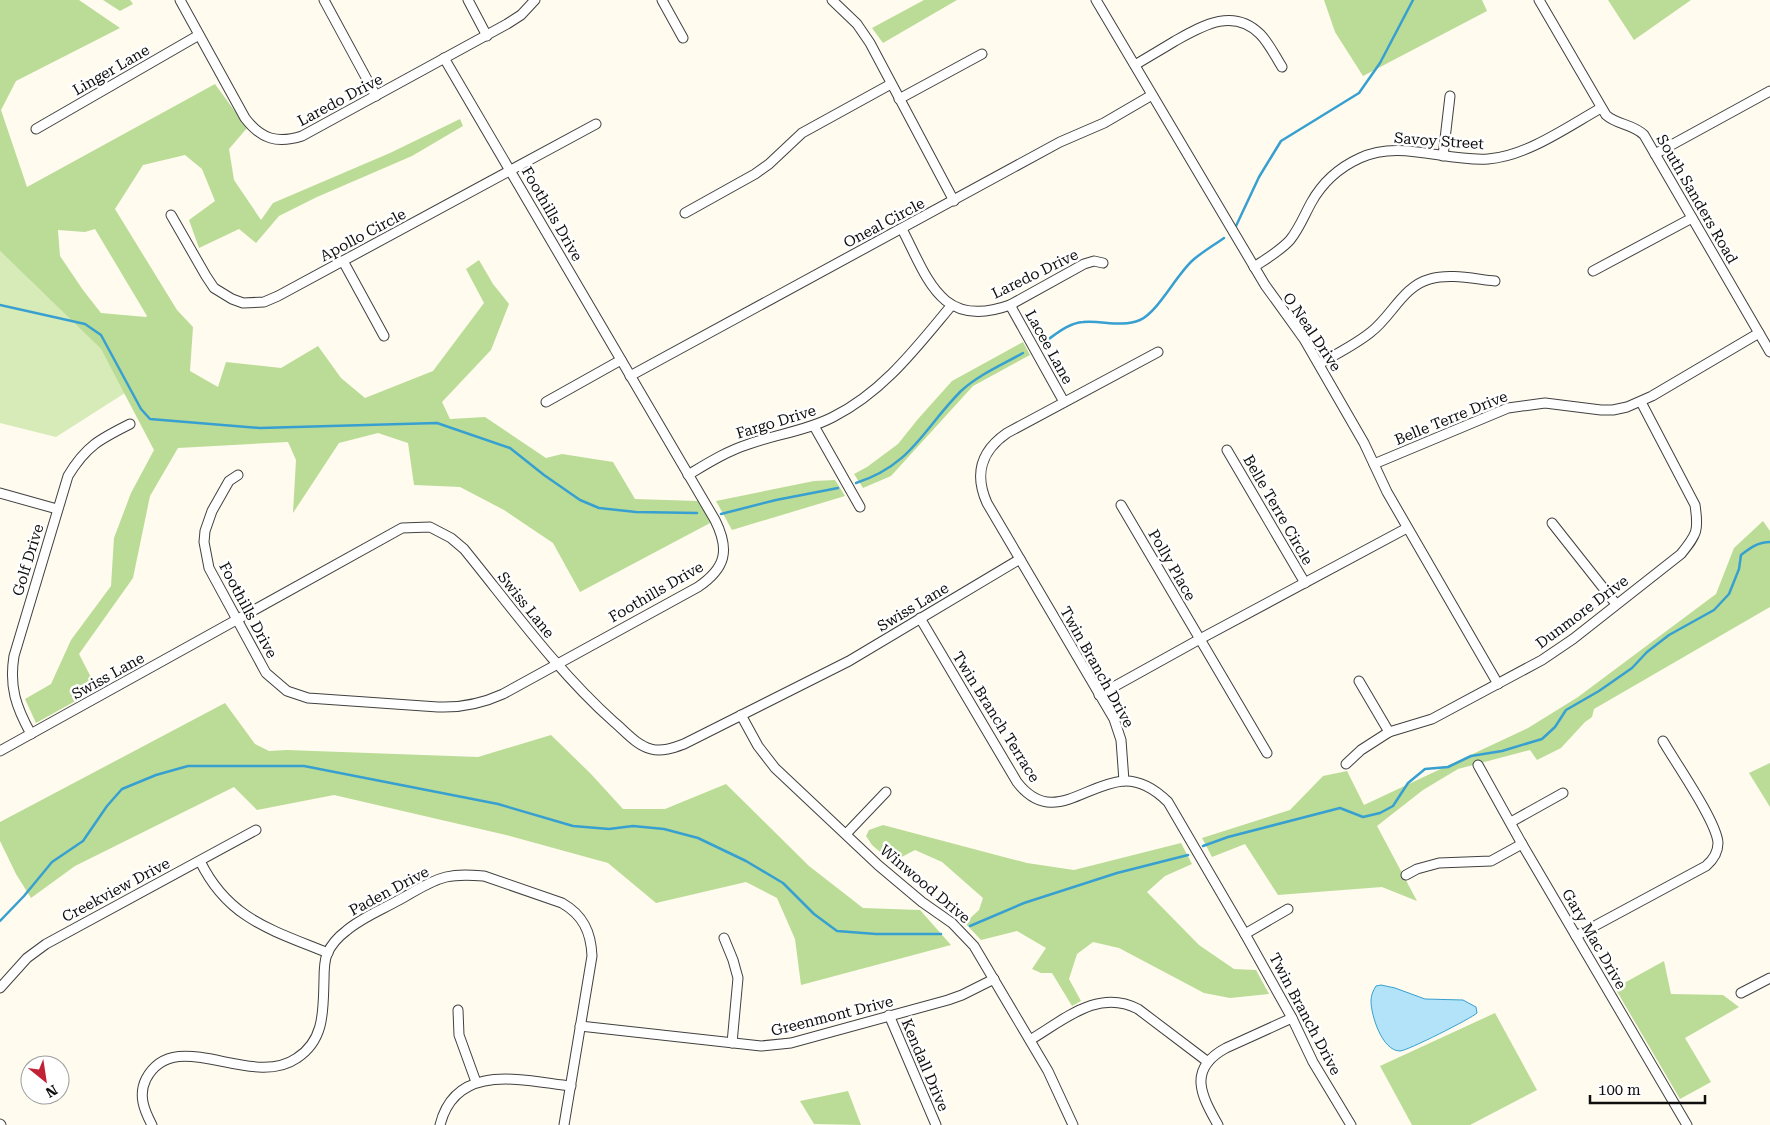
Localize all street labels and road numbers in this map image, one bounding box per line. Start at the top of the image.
street label: Linger Lane [69,41,153,99]
street label: Laredo Drive [294,70,386,130]
street label: Savoy Street [1393,129,1485,153]
street label: South Sanders Road [1653,131,1742,267]
street label: Foothills Drive [518,164,586,264]
street label: Oneal Circle [840,194,928,252]
street label: Apollo Circle [317,205,409,265]
street label: Laredo Drive [989,245,1081,303]
street label: O Neal Drive [1279,289,1345,375]
street label: Lacee Lane [1021,307,1077,387]
street label: Belle Terre Drive [1392,387,1510,449]
street label: Fargo Drive [734,401,818,443]
street label: Belle Terre Circle [1239,452,1317,568]
street label: Golf Drive [8,522,48,598]
street label: Polly Place [1144,526,1200,604]
street label: Foothills Drive [606,558,706,626]
street label: Foothills Drive [215,559,281,661]
street label: Swiss Lane [494,568,558,642]
street label: Dunmore Drive [1532,571,1632,653]
street label: Swiss Lane [874,579,952,635]
street label: Twin Branch Drive [1056,603,1138,731]
street label: Twin Branch Terrace [948,648,1044,786]
street label: Swiss Lane [69,649,147,703]
street label: Winwood Drive [876,841,974,927]
street label: Creekview Drive [59,854,173,926]
street label: Paden Drive [346,862,432,920]
street label: Gary Mac Drive [1558,886,1630,992]
street label: Twin Branch Drive [1265,950,1345,1078]
street label: Greenmont Drive [769,992,895,1040]
street label: Kendall Drive [897,1016,953,1114]

